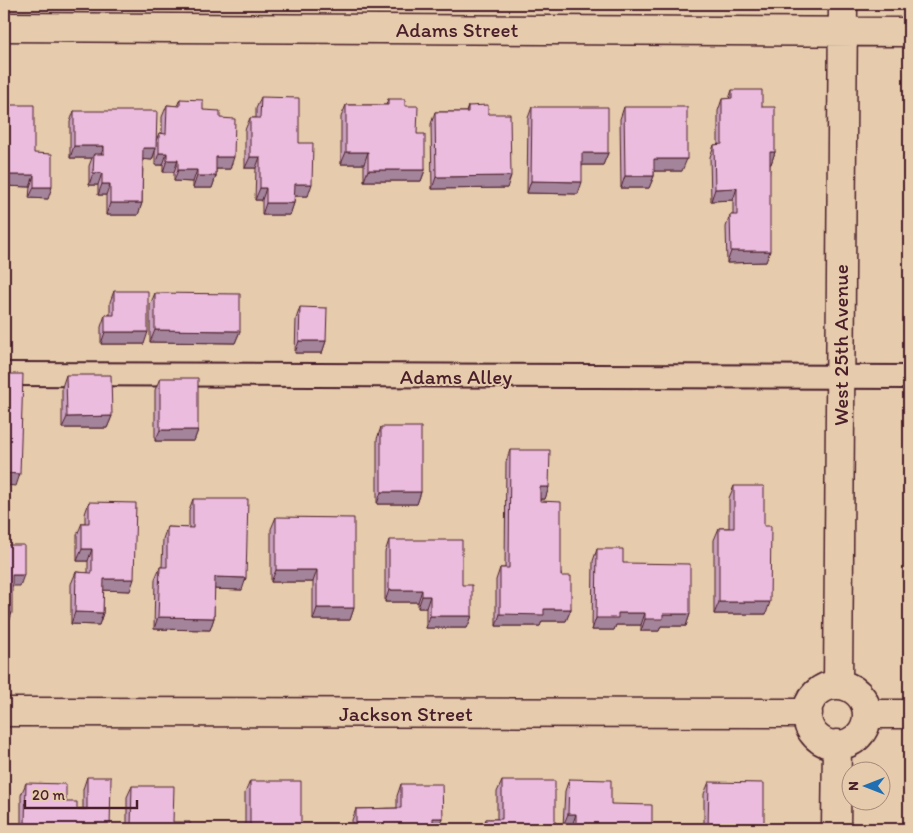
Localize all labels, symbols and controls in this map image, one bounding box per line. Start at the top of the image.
street label: Adams Street [396,17,518,42]
street label: West 25th Avenue [828,264,853,426]
street label: Adams Alley [400,364,512,389]
street label: Jackson Street [339,701,473,726]
north arrow [840,760,890,810]
scale bar [25,778,138,810]
text: N [845,781,862,791]
text: 20 m [32,786,66,804]

